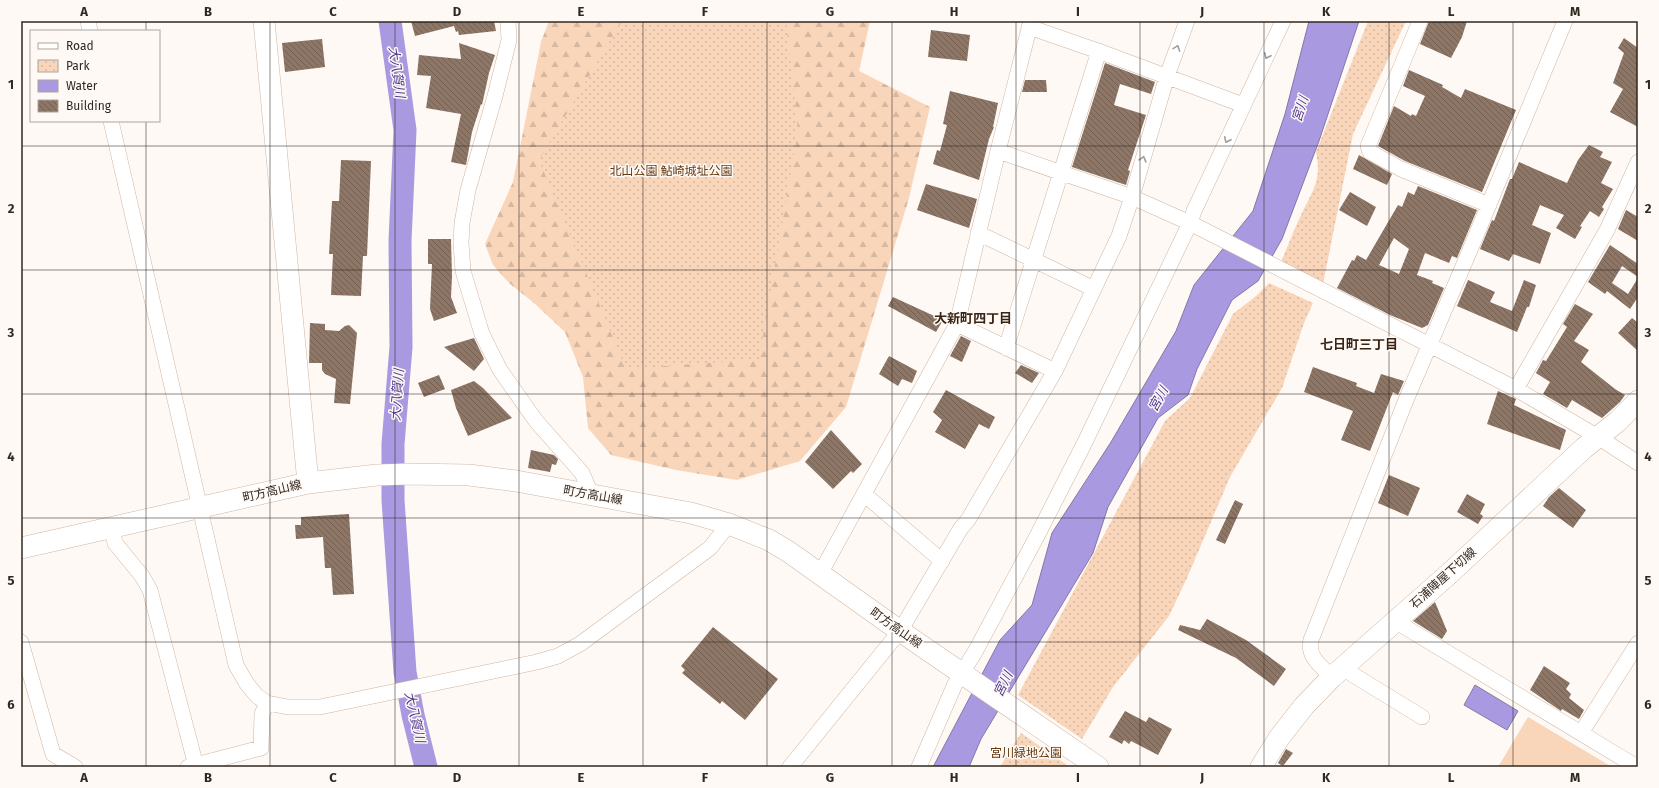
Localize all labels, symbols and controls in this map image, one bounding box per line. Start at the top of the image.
text: A [79,4,88,19]
text: B [204,4,212,19]
text: C [329,4,337,19]
text: D [453,4,462,19]
text: E [578,4,585,19]
text: F [702,4,709,19]
text: G [826,4,834,19]
text: H [950,4,958,19]
text: I [1076,4,1080,19]
text: J [1199,4,1204,19]
text: K [1322,4,1331,19]
text: L [1448,4,1455,19]
text: M [1570,4,1580,19]
legend [30,30,160,122]
text: Road [66,39,94,53]
water label: 大八賀川 [386,45,408,101]
one-way arrow [1172,45,1180,52]
one-way arrow [1264,52,1272,60]
text: Park [66,59,90,73]
text: 1 [8,77,14,92]
text: 1 [1645,77,1651,92]
text: Water [66,79,98,93]
water label: 宮川 [1289,92,1312,124]
text: Building [66,99,112,113]
one-way arrow [1224,136,1232,144]
one-way arrow [1138,156,1147,163]
park label: 北山公園 鮎崎城址公園 [609,164,733,178]
text: 2 [8,201,15,216]
text: 2 [1645,201,1652,216]
district label: 大新町四丁目 [934,311,1012,326]
text: 3 [7,325,15,340]
text: 3 [1644,325,1652,340]
district label: 七日町三丁目 [1320,337,1398,352]
water label: 大八賀川 [388,367,406,421]
water label: 宮川 [1145,382,1172,414]
text: 4 [7,449,15,464]
text: 4 [1644,449,1652,464]
street label: 町方高山線 [241,477,303,505]
street label: 町方高山線 [562,483,624,507]
street label: 石浦陣屋下切線 [1407,545,1479,611]
text: 5 [8,573,15,588]
text: 5 [1645,573,1652,588]
street label: 町方高山線 [867,605,925,651]
water label: 宮川 [991,667,1016,699]
water label: 大八賀川 [402,690,429,746]
text: 6 [7,697,15,712]
text: 6 [1644,697,1652,712]
park label: 宮川緑地公園 [990,746,1062,760]
text: A [79,770,88,785]
text: B [204,770,212,785]
text: C [329,770,337,785]
text: D [453,770,462,785]
text: E [578,770,585,785]
text: F [702,770,709,785]
text: G [826,770,834,785]
text: H [950,770,958,785]
text: I [1076,770,1080,785]
text: J [1199,770,1204,785]
text: K [1322,770,1331,785]
text: L [1448,770,1455,785]
text: M [1570,770,1580,785]

